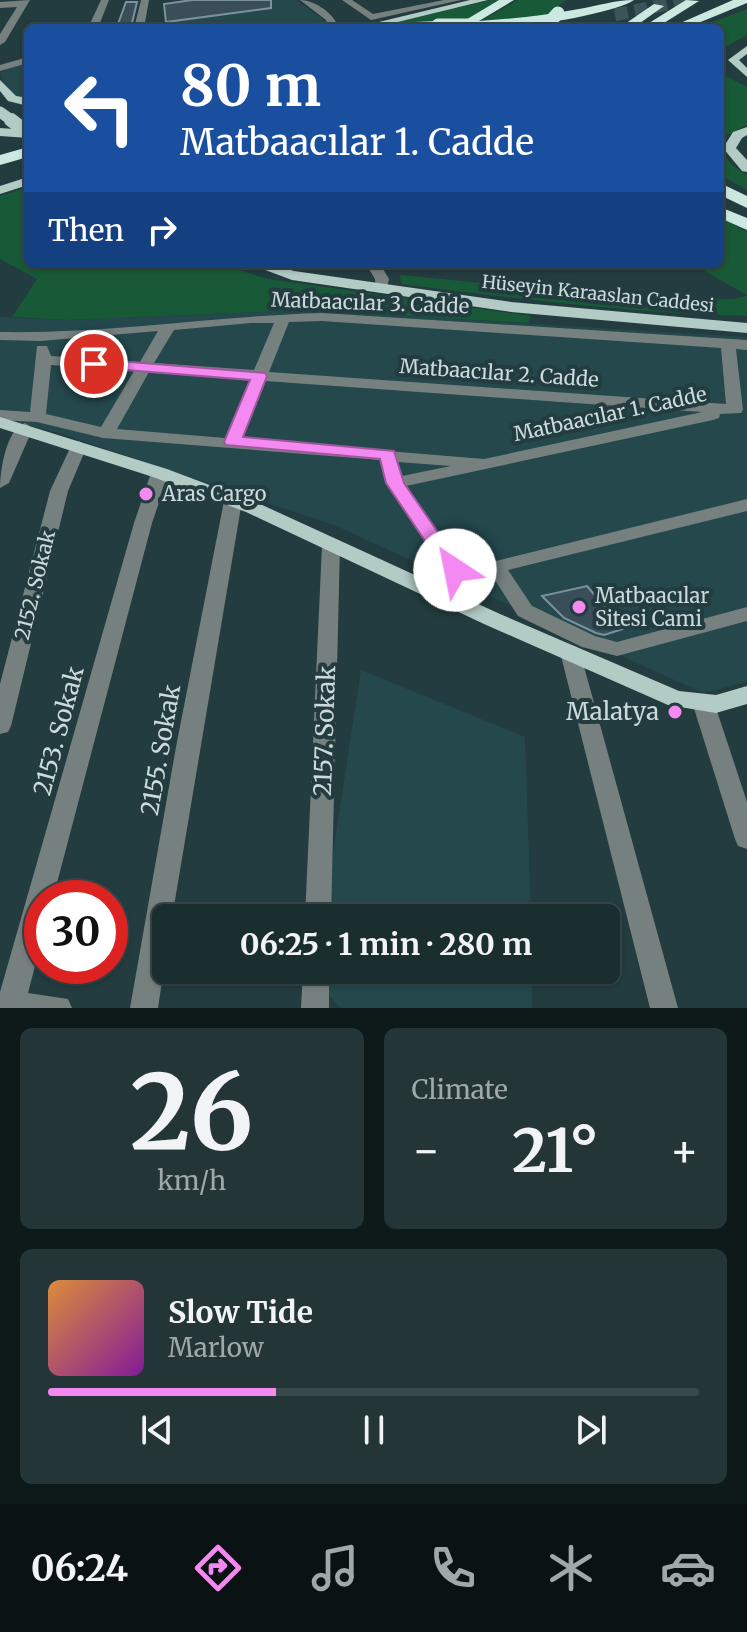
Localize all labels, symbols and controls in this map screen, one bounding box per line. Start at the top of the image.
text: 80 m [180,51,321,121]
icon: left [48,56,152,160]
text: Matbaacılar 1. Cadde [180,120,534,165]
icon: right [140,208,184,252]
text: Then [48,211,124,249]
street label: Hüseyin Karaaslan Caddesi [481,270,716,317]
street label: Matbaacılar 3. Cadde [270,287,470,318]
pin [60,330,128,398]
icon: arrive [72,342,116,386]
street label: Matbaacılar 2. Cadde [399,353,599,392]
street label: Matbaacılar 1. Cadde [511,381,709,446]
place label: Aras Cargo [161,481,267,506]
marker: Aras Cargo [137,485,155,503]
street label: 2152. Sokak [9,527,60,642]
position arrow [413,528,497,612]
place label: Matbaacılar Sitesi Cami [595,583,709,631]
marker: Matbaacılar Sitesi Cami [570,598,588,616]
street label: 2153. Sokak [26,662,91,799]
street label: 2157. Sokak [307,664,342,797]
street label: 2155. Sokak [134,681,187,818]
place label: Malatya [566,696,659,727]
marker: Malatya [666,703,684,721]
speed limit sign: 30 [24,880,128,984]
text: 06:25 · 1 min · 280 m [240,925,532,963]
text: 26 [130,1047,253,1177]
text: Climate [412,1073,508,1106]
text: 21° [512,1113,599,1188]
text: − [412,1123,441,1178]
text: + [670,1123,699,1178]
text: km/h [157,1164,226,1197]
text: Slow Tide [168,1293,313,1331]
text: Marlow [168,1331,264,1364]
icon: previous [135,1408,179,1452]
icon: pause [352,1408,396,1452]
icon: next [569,1408,613,1452]
icon: directions [190,1540,246,1596]
icon: music [307,1540,363,1596]
icon: phone [425,1540,481,1596]
icon: climate [543,1540,599,1596]
icon: car [660,1540,716,1596]
text: 06:24 [31,1546,128,1591]

